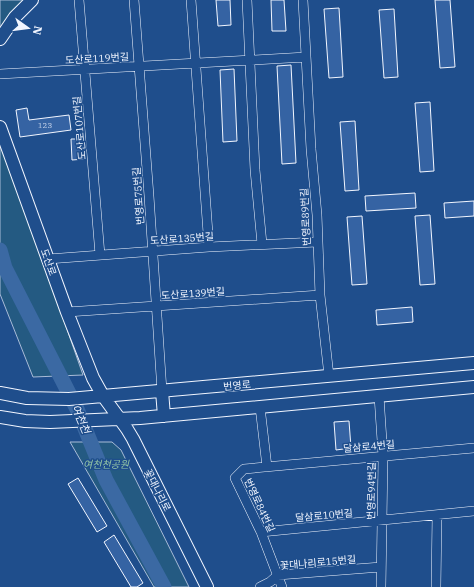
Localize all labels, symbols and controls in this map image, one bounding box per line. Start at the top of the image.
north arrow [8,8,48,48]
text: N [30,25,46,37]
street label: 도산로119번길 [65,50,129,67]
street label: 도산로107번길 [70,96,89,160]
house number: 123 [38,120,52,130]
street label: 번영로75번길 [130,167,147,225]
street label: 번영로89번길 [297,188,314,246]
street label: 도산로135번길 [150,230,214,247]
street label: 도산로 [38,247,59,277]
street label: 도산로139번길 [161,285,225,302]
street label: 번영로 [223,378,251,393]
water label: 여천천 [69,402,94,437]
street label: 달삼로4번길 [343,438,396,455]
park label: 여천천공원 [83,458,130,471]
street label: 번영로94번길 [364,462,379,520]
street label: 꽃대나리로 [141,467,174,514]
street label: 번영로84번길 [241,476,278,534]
street label: 달삼로10번길 [295,506,353,525]
street label: 꽃대나리로15번길 [279,553,357,572]

